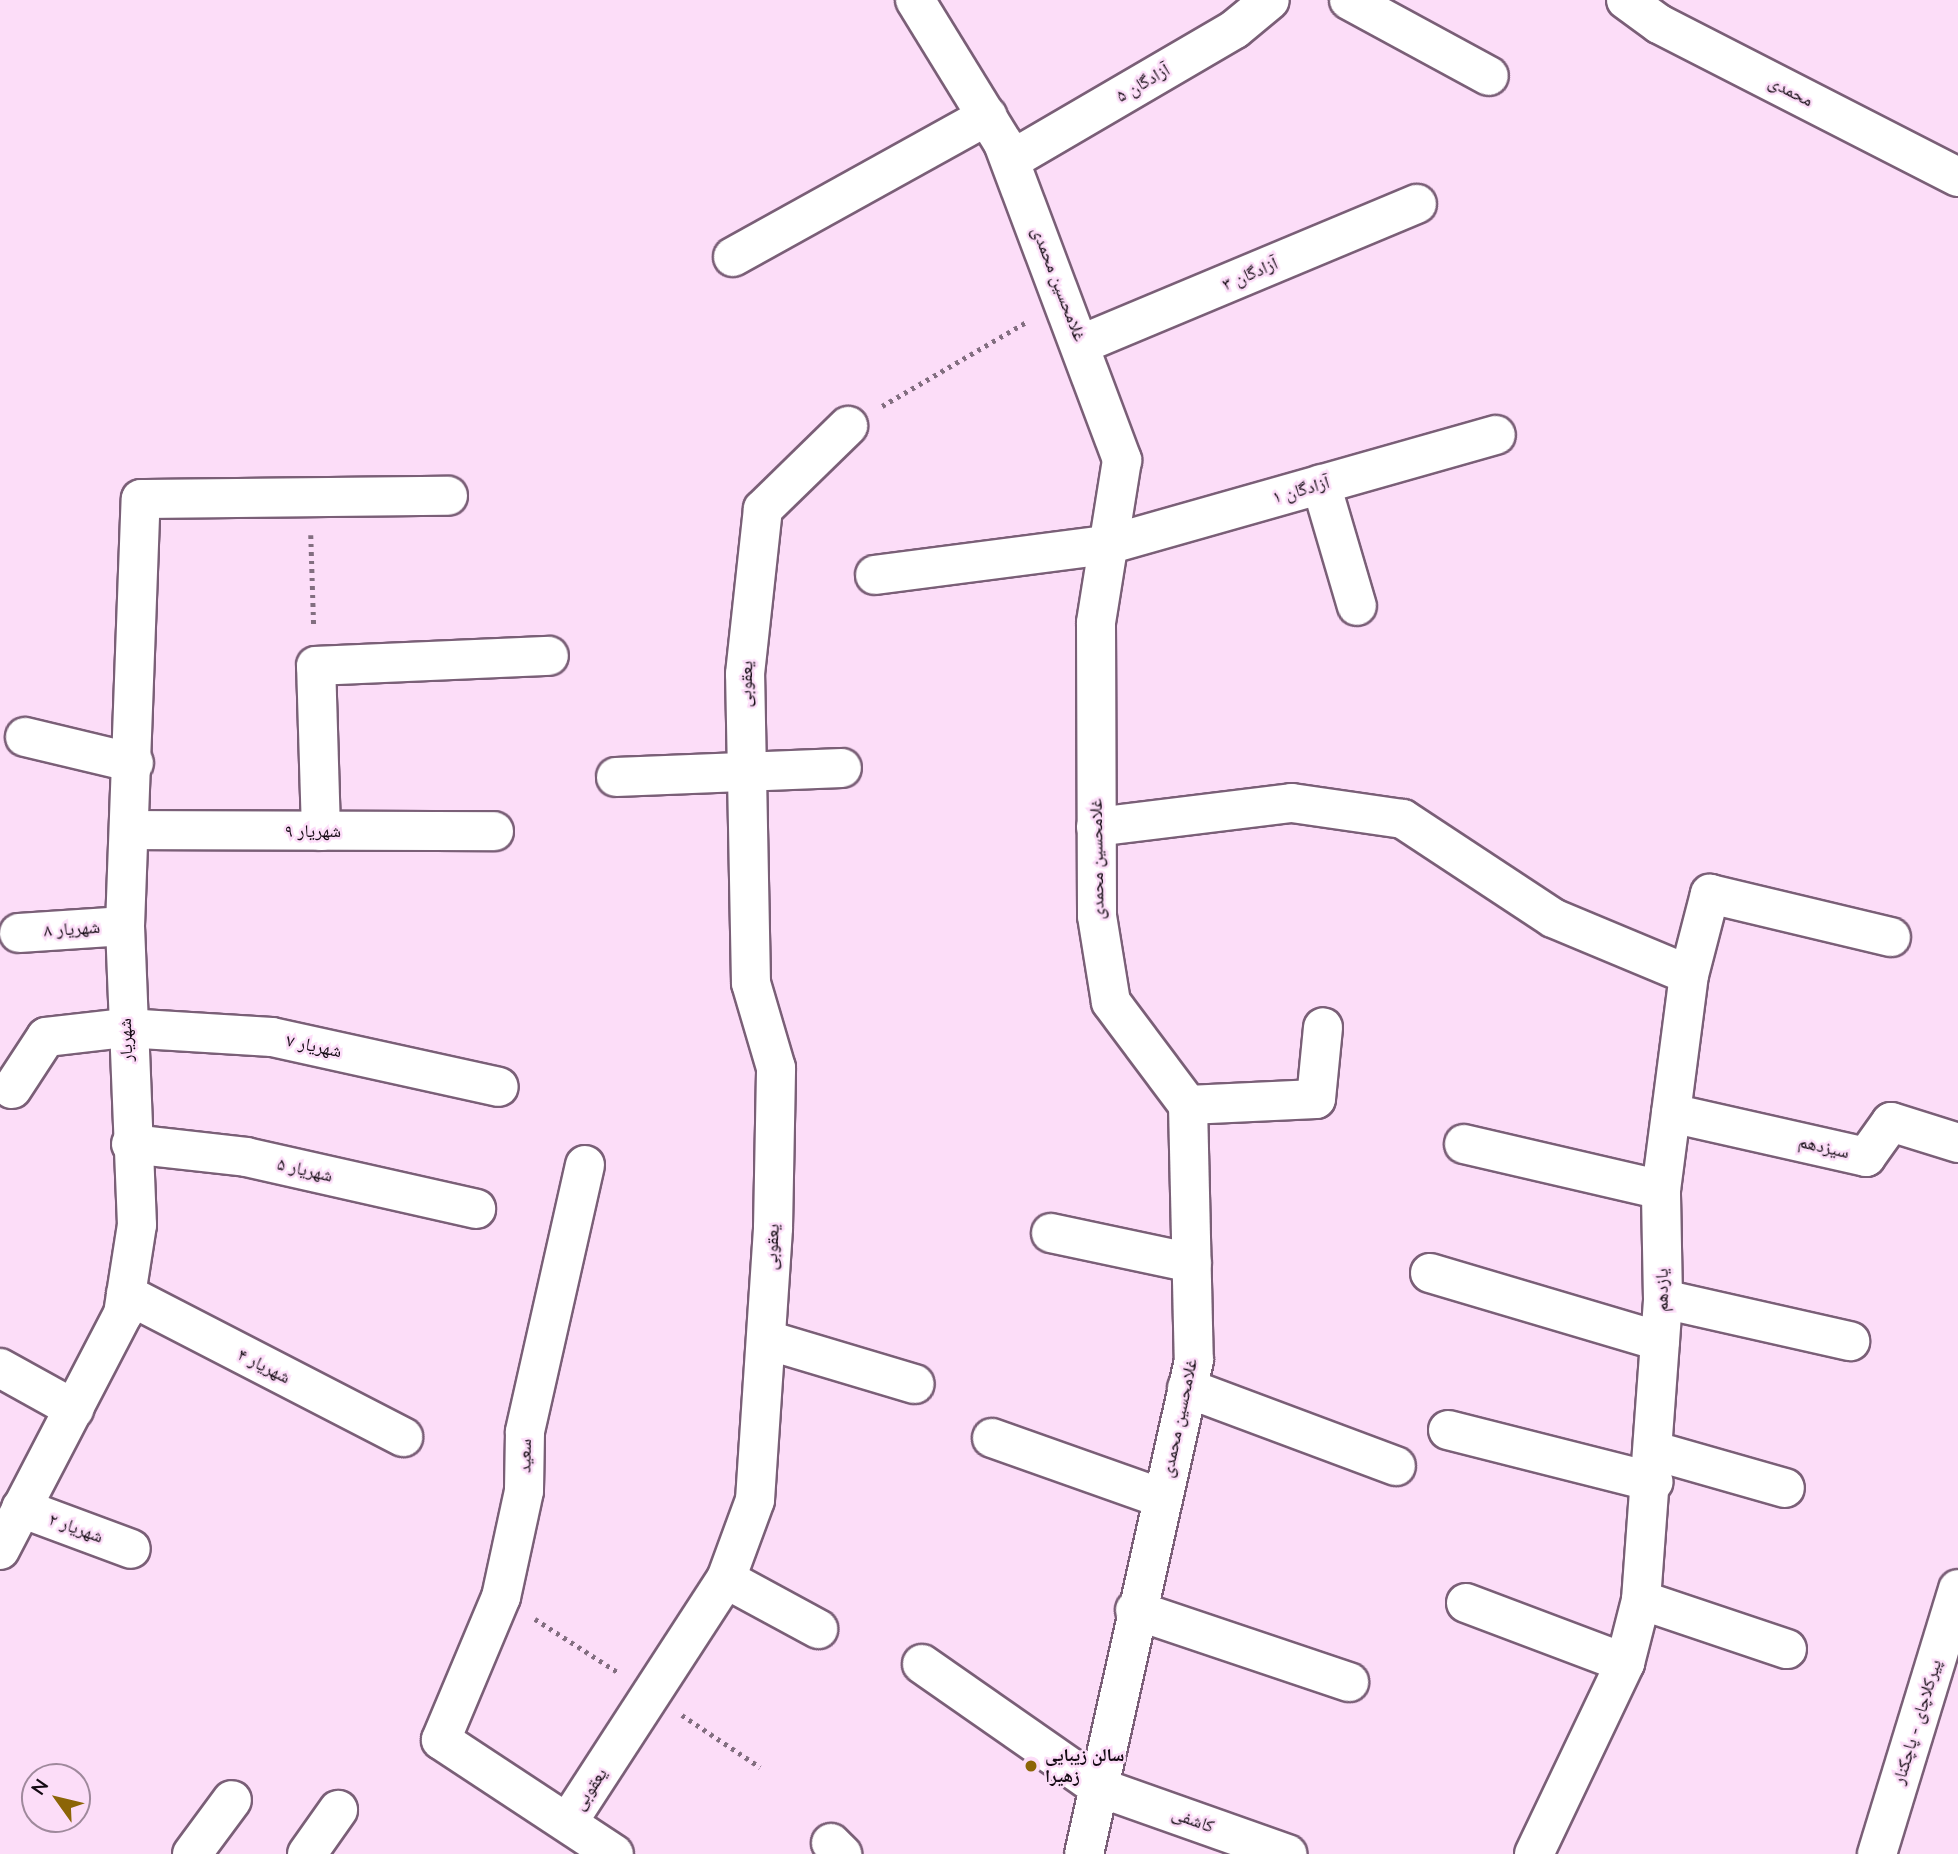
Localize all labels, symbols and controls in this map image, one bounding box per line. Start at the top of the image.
street label: آزادگان ۵ [1112,59,1174,107]
street label: محمدی [1765,71,1817,111]
street label: غلامحسین محمدی [1027,224,1091,344]
street label: آزادگان ۳ [1219,253,1281,295]
street label: آزادگان ۱ [1270,472,1332,508]
street label: یعقوبی [734,660,758,708]
street label: غلامحسین محمدی [1085,798,1109,920]
street label: شهریار ۹ [285,820,341,842]
street label: شهریار ۸ [43,916,101,942]
street label: شهریار [114,1018,138,1062]
street label: شهریار ۷ [284,1030,344,1062]
street label: سیزدهم [1796,1131,1852,1163]
street label: شهریار ۵ [275,1153,335,1187]
street label: یعقوبی [760,1223,784,1271]
street label: یازدهم [1651,1268,1673,1312]
street label: شهریار ۴ [234,1344,294,1388]
street label: غلامحسین محمدی [1156,1357,1202,1479]
street label: سعید [514,1439,536,1473]
street label: شهریار ۲ [46,1508,106,1548]
street label: پیرکلاچای - پاچکنار [1888,1657,1946,1787]
place label: سالن زیبایی زهیرا [1045,1745,1124,1788]
marker: سالن زیبایی زهیرا [1023,1758,1039,1774]
north arrow [21,1763,91,1833]
street label: یعقوبی [568,1764,612,1814]
text: N [25,1774,55,1801]
street label: کاشفی [1169,1802,1217,1838]

